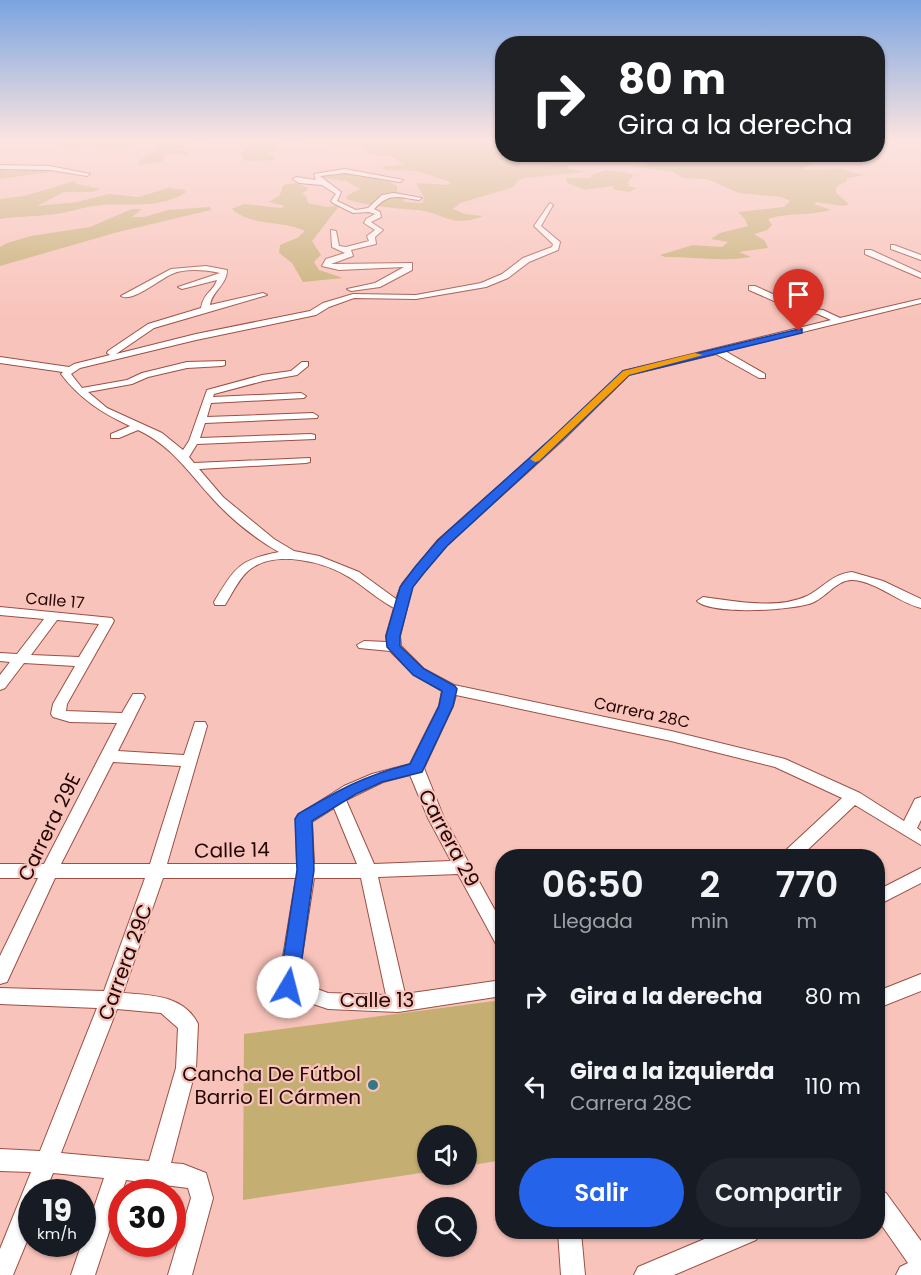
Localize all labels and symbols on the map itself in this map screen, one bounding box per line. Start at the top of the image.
pin [773,269,824,331]
street label: Calle 17 [25,586,86,615]
street label: Carrera 28C [592,691,692,734]
street label: Carrera 29E [11,768,87,886]
street label: Carrera 29 [412,784,486,892]
street label: Calle 14 [194,835,270,865]
street label: Carrera 29C [91,900,159,1024]
position arrow [256,955,320,1019]
street label: Calle 13 [340,986,414,1014]
place label: Cancha De Fútbol Barrio El Cármen [182,1060,361,1111]
marker: Cancha De Fútbol Barrio El Cármen [366,1078,380,1092]
speed limit sign: 30 [108,1179,186,1257]

